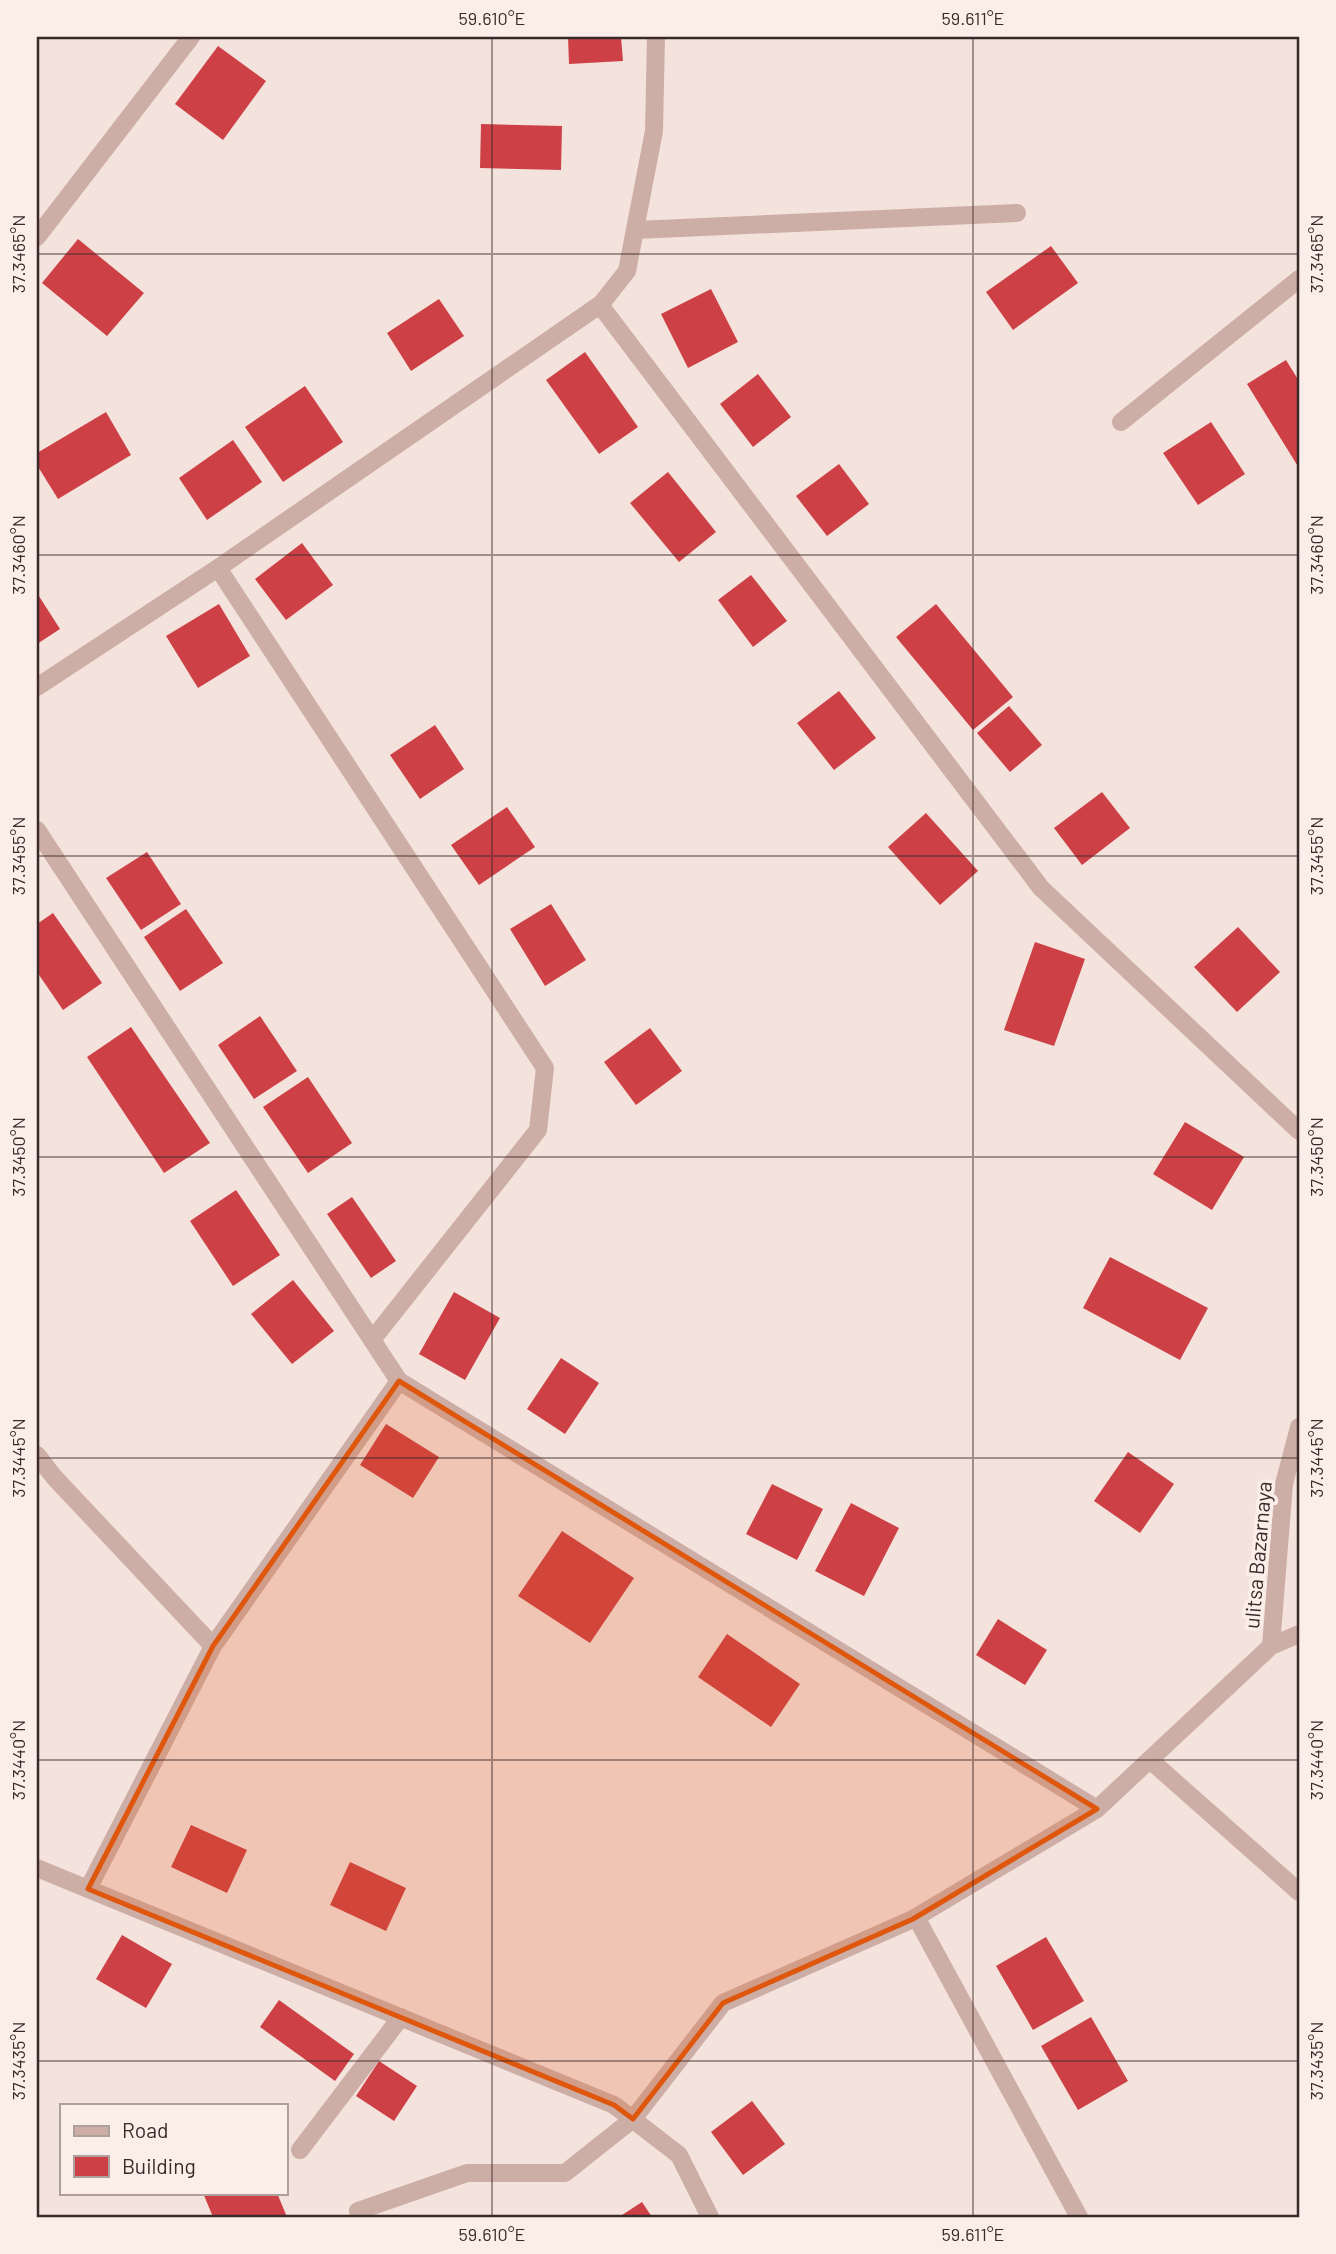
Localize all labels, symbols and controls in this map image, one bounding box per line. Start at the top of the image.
text: 59.610°E [459,7,525,29]
text: 59.611°E [942,7,1004,29]
text: 37.3465°N [7,215,29,293]
text: 37.3465°N [1305,215,1327,293]
text: 37.3460°N [7,515,29,595]
text: 37.3460°N [1305,515,1327,595]
text: 37.3455°N [7,817,29,895]
text: 37.3455°N [1305,817,1327,895]
text: 37.3450°N [7,1117,29,1197]
text: 37.3450°N [1305,1117,1327,1197]
text: 37.3445°N [7,1418,29,1498]
text: 37.3445°N [1305,1418,1327,1498]
street label: ulitsa Bazarnaya [1238,1480,1276,1630]
text: 37.3440°N [7,1720,29,1800]
text: 37.3440°N [1305,1720,1327,1800]
text: 37.3435°N [7,2022,29,2100]
text: 37.3435°N [1305,2022,1327,2100]
legend [60,2104,287,2194]
text: Road [122,2117,168,2142]
text: Building [122,2153,196,2178]
text: 59.610°E [459,2223,525,2245]
text: 59.611°E [942,2223,1004,2245]

